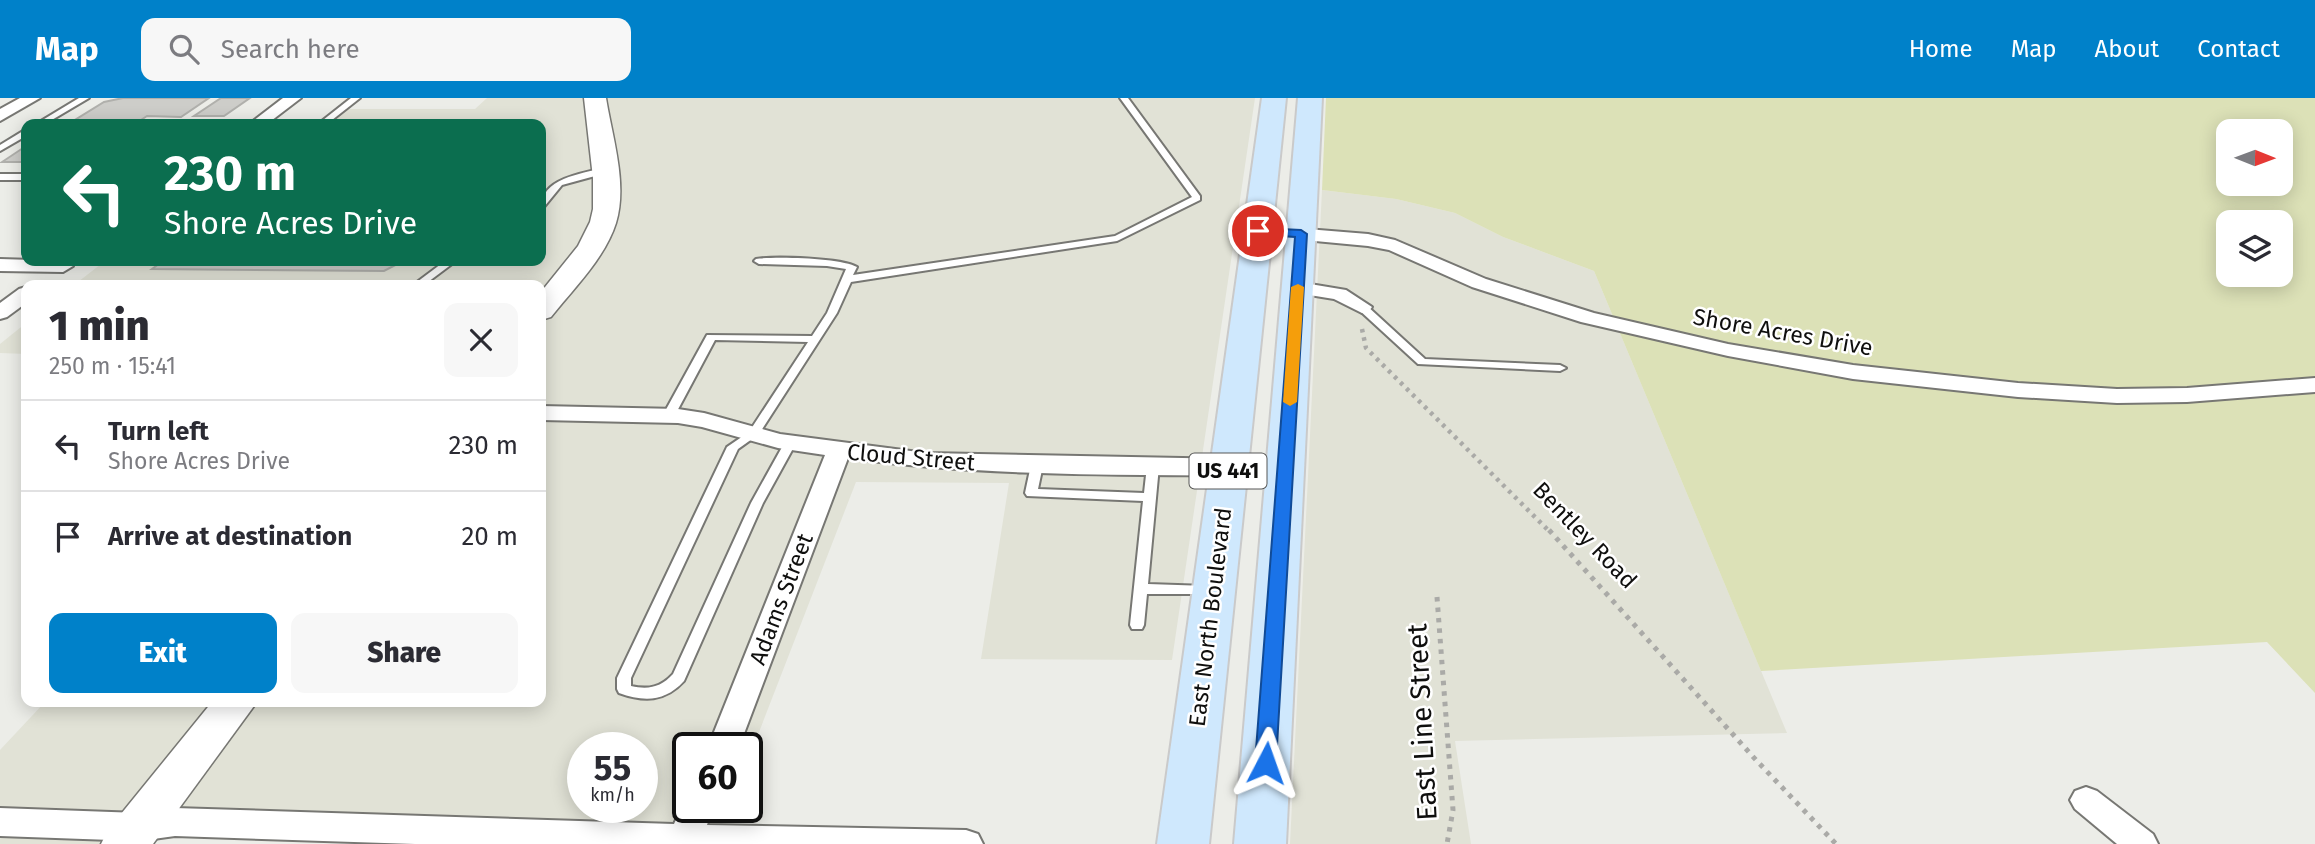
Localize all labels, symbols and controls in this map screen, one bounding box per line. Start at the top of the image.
search box [141,18,631,81]
text: Map [35,29,99,69]
icon: search [165,30,203,68]
text: Search here [221,34,360,65]
text: Home [1909,35,1973,63]
text: Map [2011,35,2057,63]
text: About [2095,35,2159,63]
text: Contact [2197,35,2280,63]
north arrow [2216,119,2292,196]
map controls [2216,119,2293,287]
text: 230 m [164,144,296,203]
icon: left [49,147,140,238]
pin [1228,201,1288,261]
text: Shore Acres Drive [164,204,417,242]
button: layers [2216,210,2293,287]
icon: arrive [1239,212,1277,250]
text: 1 min [49,301,150,351]
street label: Shore Acres Drive [1691,302,1875,362]
button: close [444,303,518,377]
text: 250 m · 15:41 [49,352,176,380]
text: Turn left [108,416,209,447]
icon: left [49,427,87,465]
text: 230 m [449,430,518,461]
street label: Cloud Street [846,437,977,477]
text: Shore Acres Drive [108,447,290,475]
road number: US 441 [1190,454,1266,488]
street label: Bentley Road [1527,476,1643,594]
street label: East North Boulevard [1183,506,1237,728]
icon: arrive [49,518,87,556]
text: Arrive at destination [108,521,352,552]
text: 20 m [461,521,518,552]
street label: Adams Street [743,529,819,669]
button: Exit [49,613,277,693]
button: Share [291,613,518,693]
street label: East Line Street [1400,622,1444,821]
position arrow [1229,726,1303,800]
speed limit sign: 60 [672,732,763,823]
text: 55 [594,747,631,789]
text: km/h [590,784,635,806]

